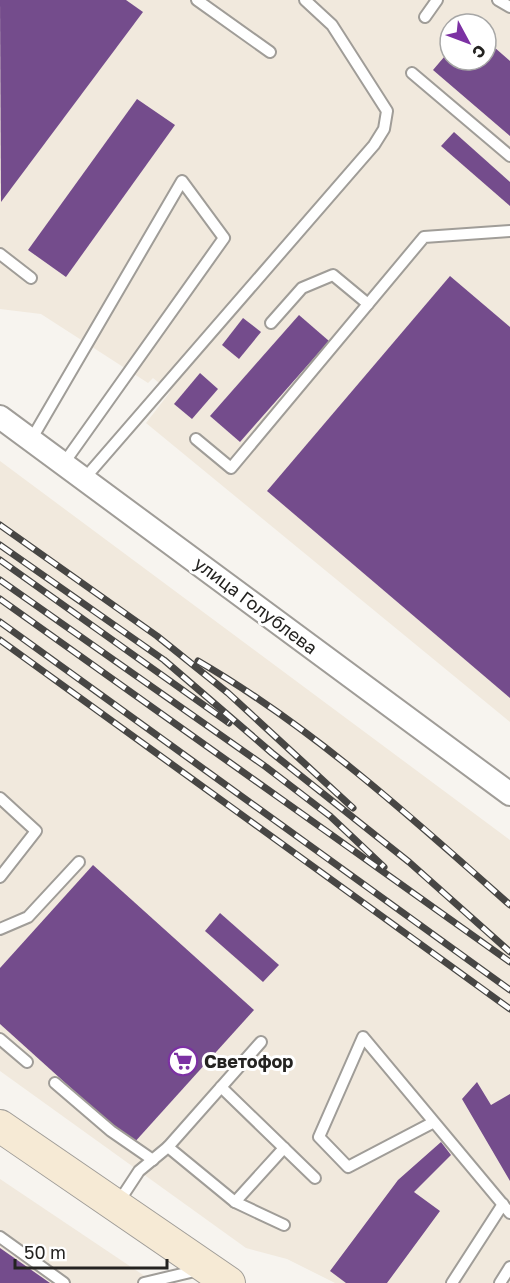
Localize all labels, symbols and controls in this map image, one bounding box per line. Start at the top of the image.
north arrow [438,12,498,72]
text: С [468,41,491,63]
street label: улица Голублева [190,552,322,658]
supermarket icon: Светофор [167,1045,199,1077]
place label: Светофор [204,1050,293,1072]
scale bar [15,1232,166,1270]
text: 50 m [24,1241,66,1263]

